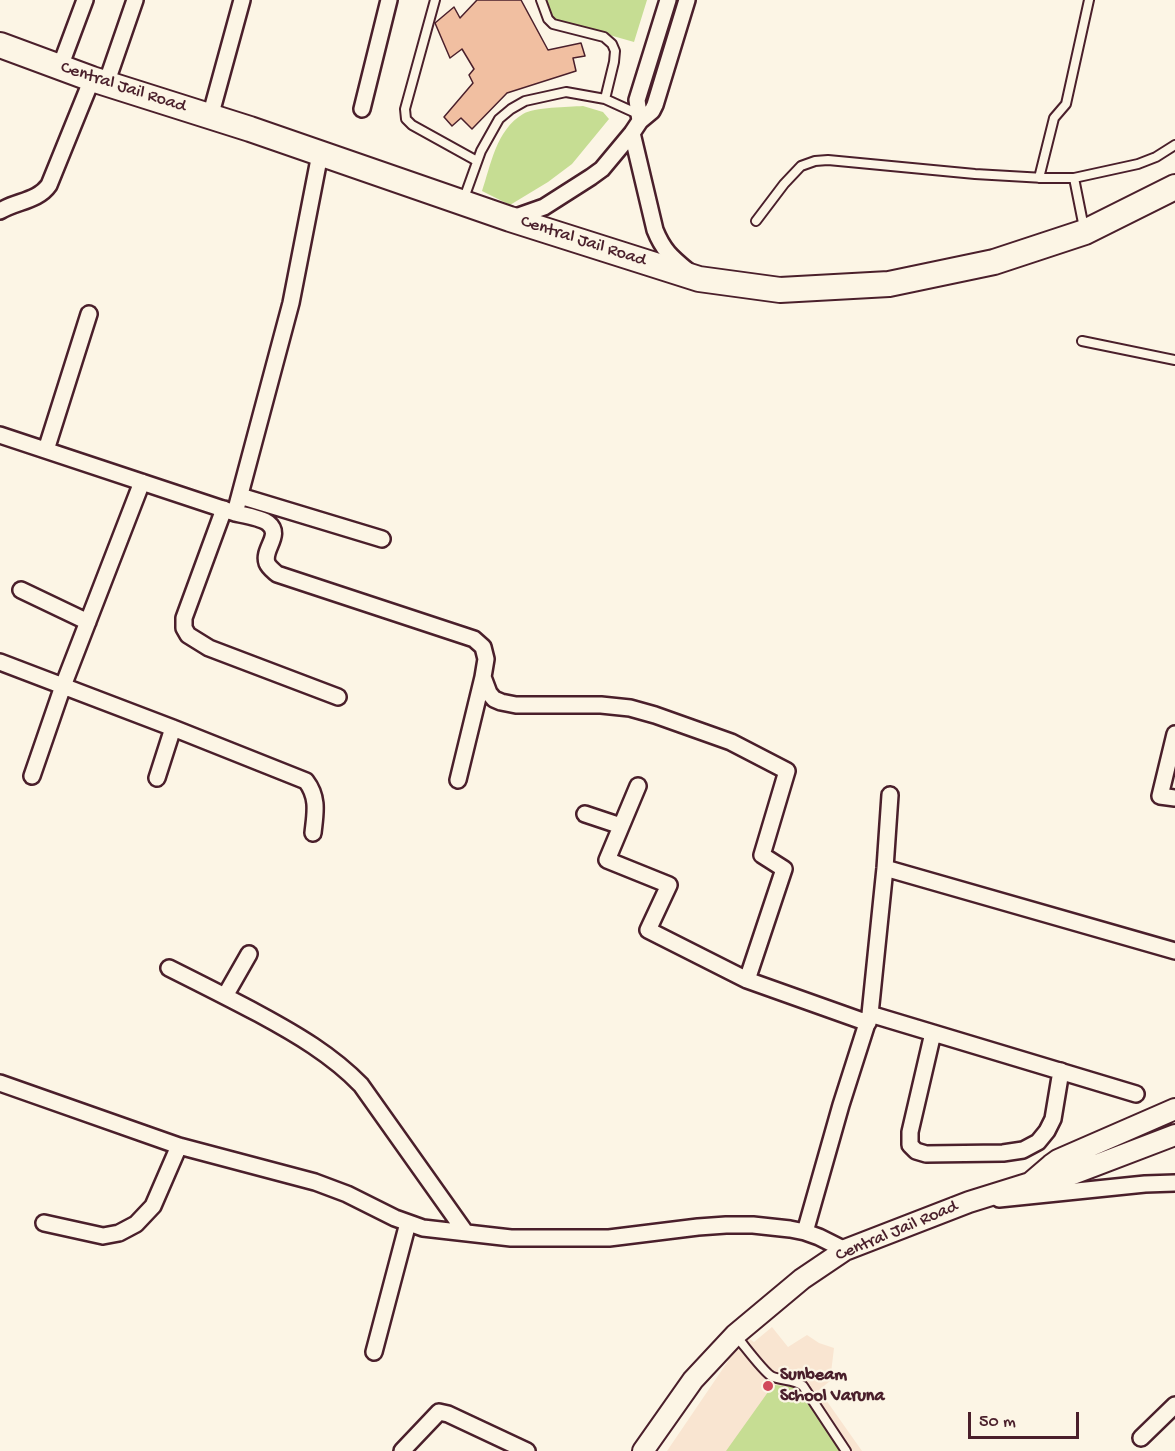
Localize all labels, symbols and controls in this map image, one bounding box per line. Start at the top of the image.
street label: Central Jail Road [58,58,188,118]
street label: Central Jail Road [518,212,648,272]
street label: Central Jail Road [833,1197,961,1267]
place label: Sunbeam School Varuna [780,1365,884,1408]
marker: Sunbeam School Varuna [761,1379,775,1393]
scale bar [971,1400,1082,1438]
text: 50 m [979,1412,1016,1433]

